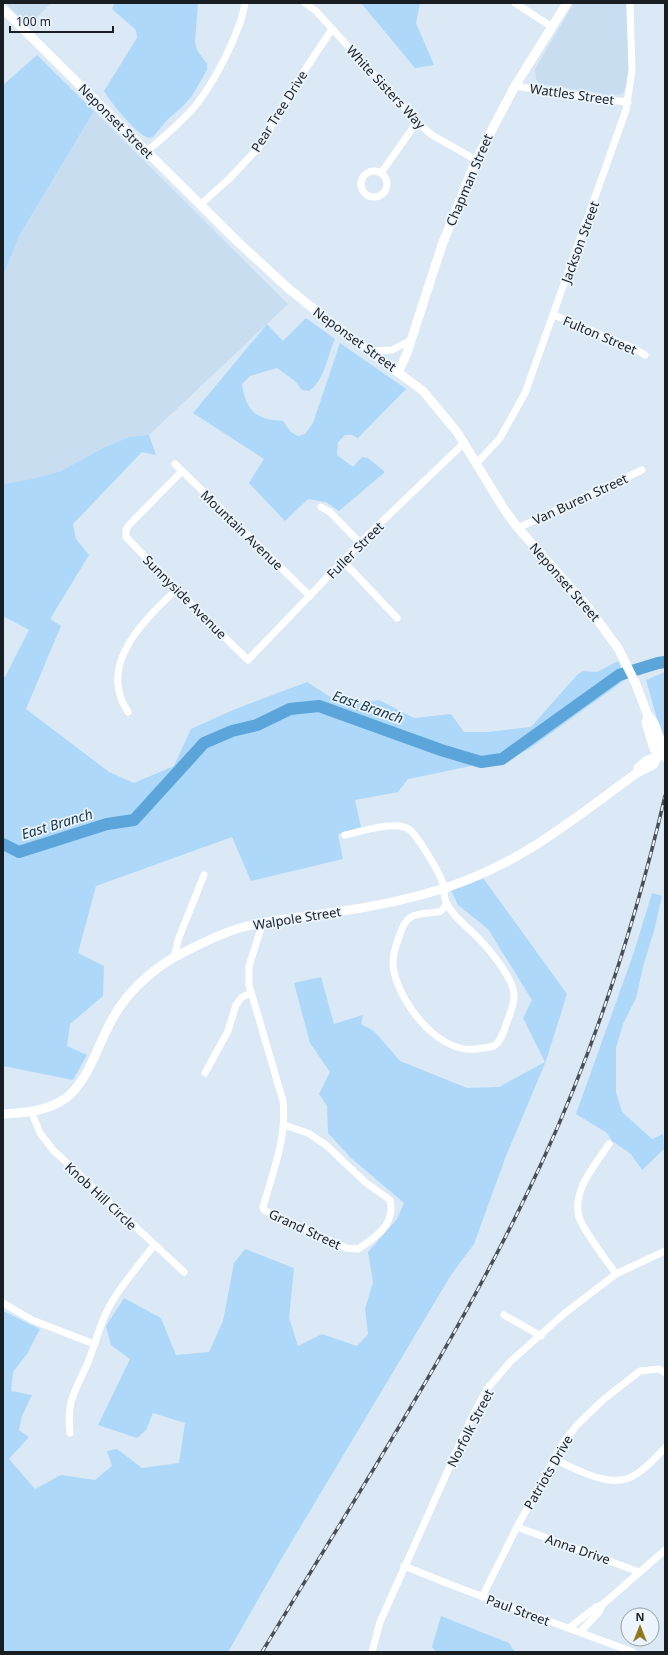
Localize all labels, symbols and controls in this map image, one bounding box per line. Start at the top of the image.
scale bar [10,8,113,34]
text: 100 m [16,13,51,30]
street label: White Sisters Way [342,41,430,133]
street label: Pear Tree Drive [247,67,311,155]
street label: Wattles Street [529,79,616,109]
street label: Neponset Street [75,80,158,163]
street label: Chapman Street [441,131,497,229]
street label: Jackson Street [556,198,603,287]
street label: Neponset Street [310,303,401,376]
street label: Fulton Street [560,311,640,359]
street label: Van Buren Street [530,469,631,529]
street label: Mountain Avenue [197,486,287,574]
street label: Fuller Street [323,517,388,582]
street label: Neponset Street [526,539,604,626]
street label: Sunnyside Avenue [139,551,231,643]
water label: East Branch [330,686,406,728]
water label: East Branch [19,804,95,843]
street label: Walpole Street [252,902,343,934]
street label: Knob Hill Circle [61,1158,141,1234]
street label: Grand Street [266,1204,344,1254]
street label: Norfolk Street [443,1386,498,1470]
street label: Patriots Drive [519,1432,577,1512]
street label: Anna Drive [543,1530,613,1568]
street label: Paul Street [484,1590,552,1630]
north arrow [620,1607,660,1647]
text: N [636,1609,644,1624]

